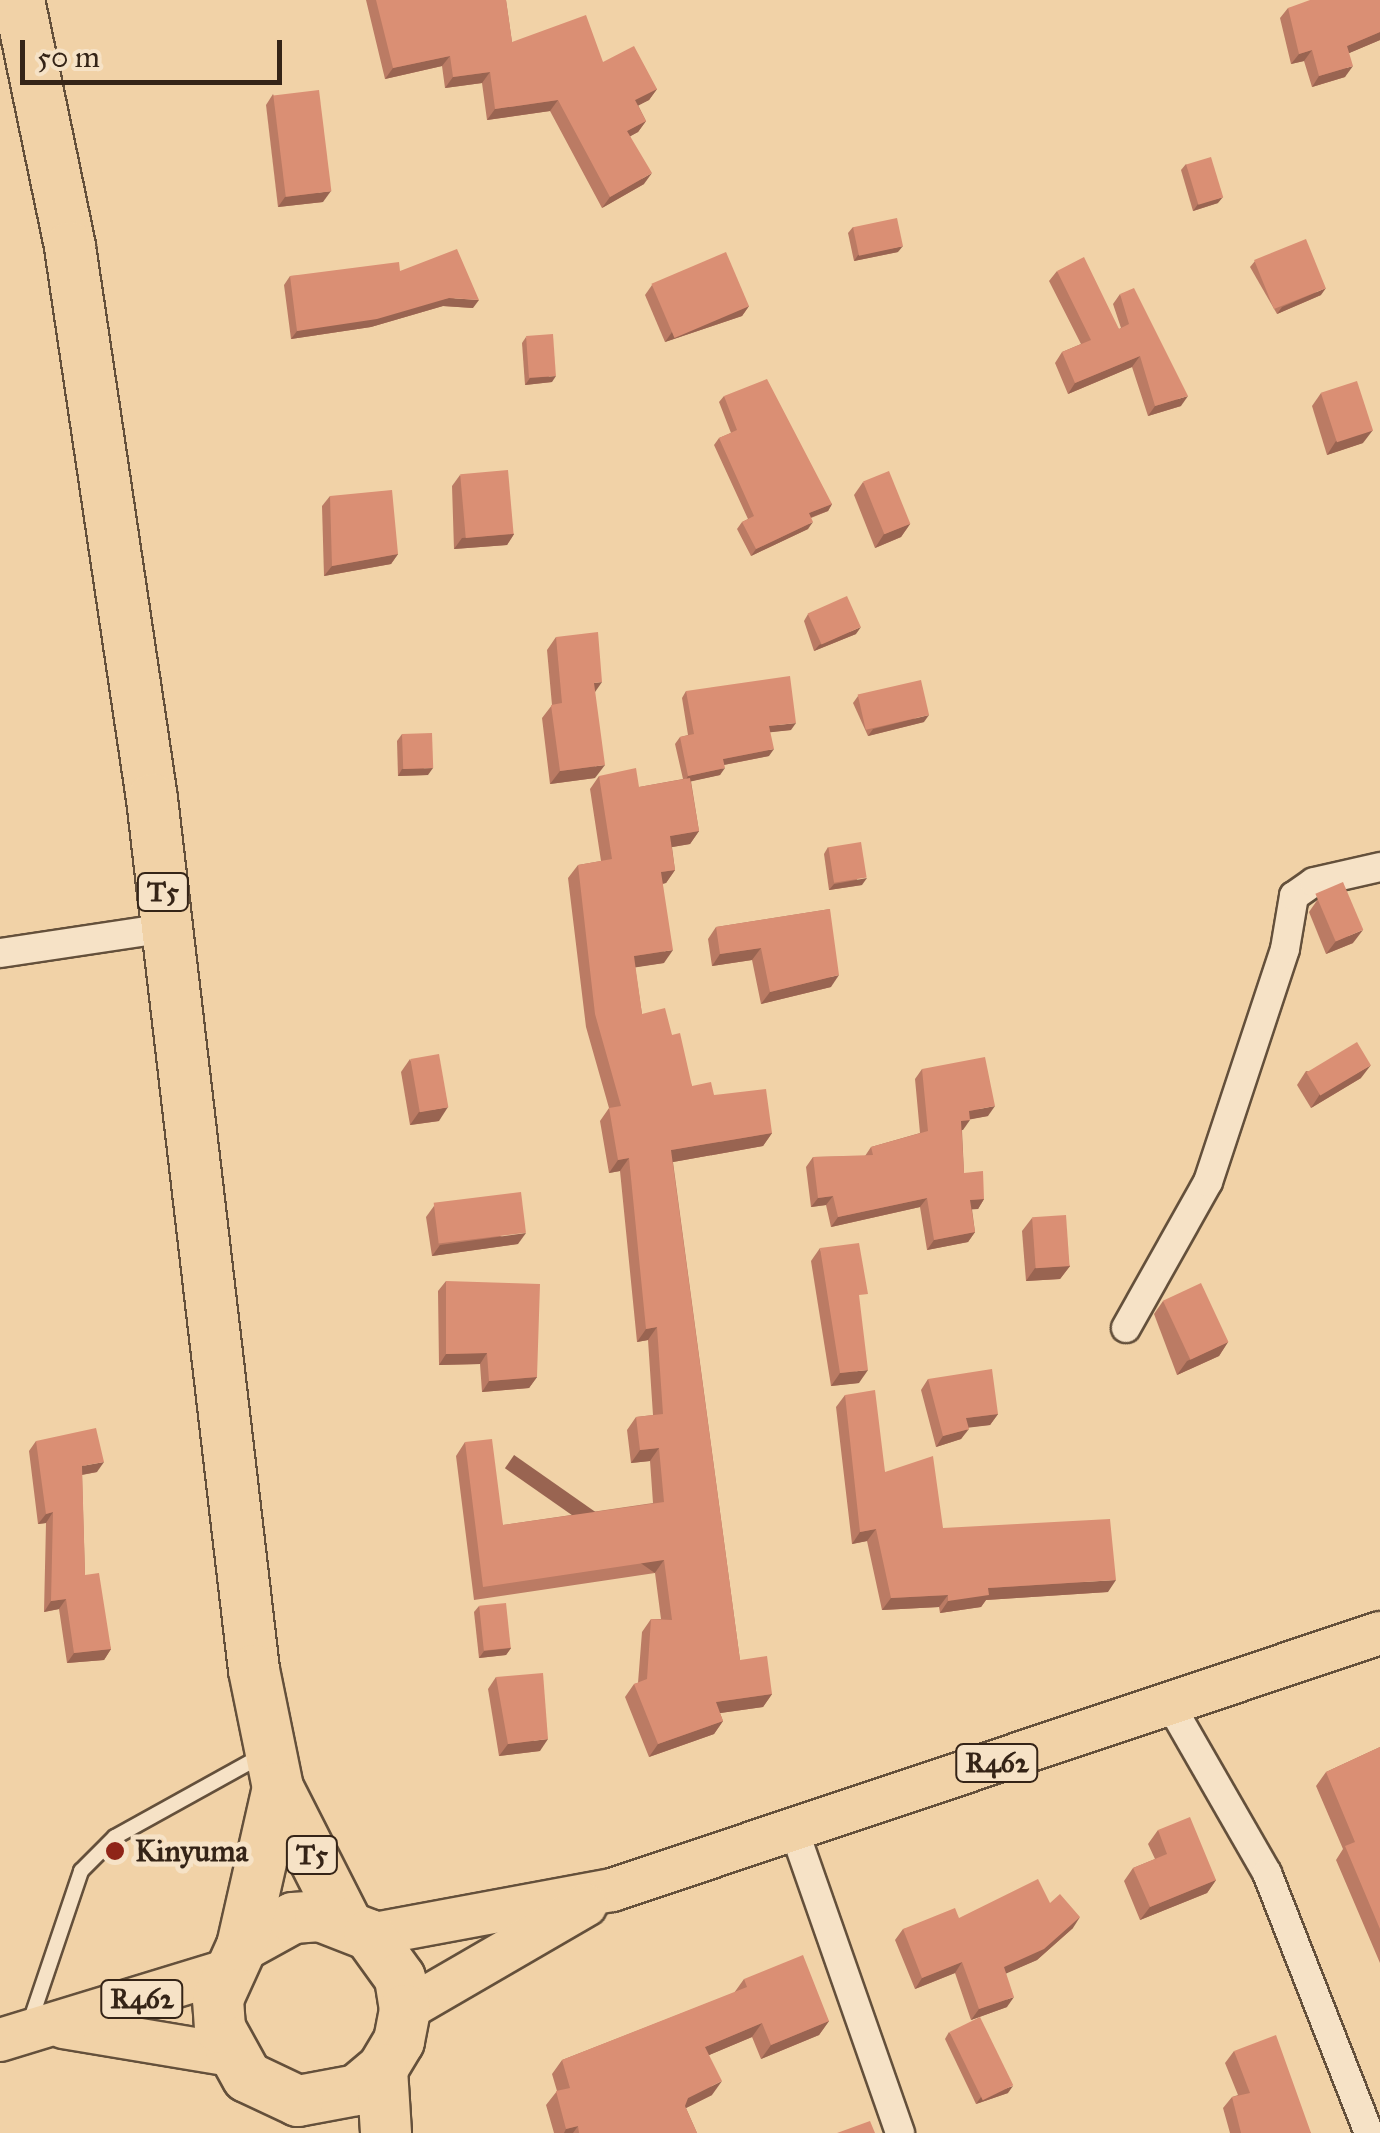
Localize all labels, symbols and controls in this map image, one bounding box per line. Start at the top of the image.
scale bar [25,20,288,82]
text: 50 m [37,39,100,75]
road number: T5 [136,869,190,915]
road number: R462 [954,1740,1040,1786]
road number: T5 [284,1832,340,1878]
place label: Kinyuma [135,1833,248,1869]
marker: Kinyuma [104,1840,126,1862]
road number: R462 [100,1976,184,2022]

